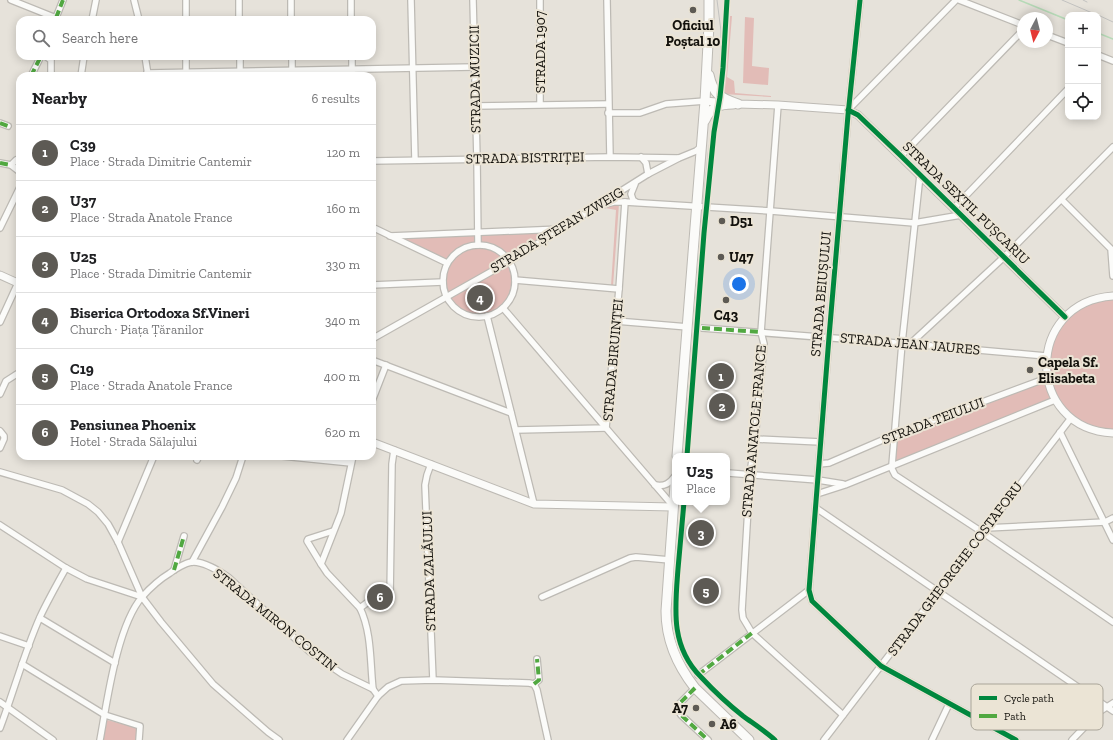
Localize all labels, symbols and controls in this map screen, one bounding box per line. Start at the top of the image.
marker: Oficiul Poștal 10 [688,5,698,15]
street label: STRADA 1907 [532,10,549,93]
north arrow [1017,12,1053,48]
map controls [1065,12,1101,120]
button: + [1065,12,1101,48]
search box [16,16,376,60]
place label: Oficiul Poștal 10 [666,17,720,50]
street label: STRADA MUZICII [466,25,484,133]
icon: search [30,27,52,49]
text: Search here [62,29,138,47]
button: − [1065,48,1101,84]
button: locate [1065,84,1101,120]
text: Nearby [32,88,87,108]
text: 6 results [312,91,360,106]
text: C39 [70,136,96,154]
street label: STRADA SEXTIL PUȘCARIU [899,138,1033,268]
text: 1 [42,145,48,160]
text: 120 m [327,145,360,160]
street label: STRADA BISTRIȚEI [465,148,585,168]
text: Place · Strada Dimitrie Cantemir [70,154,252,169]
street label: STRADA ȘTEFAN ZWEIG [487,183,627,277]
text: U37 [70,192,96,210]
text: 2 [42,201,48,216]
text: 160 m [326,201,360,216]
text: Place · Strada Anatole France [70,210,232,225]
place label: D51 [730,213,753,230]
marker: D51 [717,216,727,226]
street label: STRADA BEIUȘULUI [807,231,835,357]
text: U25 [70,248,97,266]
place label: U47 [729,249,754,266]
marker: U47 [716,252,726,262]
text: 3 [42,257,48,272]
text: 330 m [326,257,360,272]
text: Place · Strada Dimitrie Cantemir [70,266,252,281]
your location [729,274,749,294]
pin: 4 [467,283,493,313]
marker: C43 [721,295,731,305]
street label: STRADA BIRUINȚEI [599,298,627,422]
text: Biserica Ortodoxa Sf.Vineri [70,304,249,322]
place label: C43 [714,307,739,324]
text: 4 [41,313,49,328]
text: 340 m [325,313,360,328]
text: Church · Piața Țăranilor [70,322,204,337]
street label: STRADA JEAN JAURES [839,329,981,359]
street label: STRADA ANATOLE FRANCE [738,344,770,518]
place label: Capela Sf. Elisabeta [1038,354,1098,387]
text: C19 [70,360,94,378]
pin: 1 [708,361,734,391]
marker: Capela Sf. Elisabeta [1025,365,1035,375]
text: 5 [42,369,48,384]
text: 400 m [324,369,360,384]
text: Place · Strada Anatole France [70,378,232,393]
pin: 2 [709,391,735,421]
street label: STRADA TEIULUI [879,394,987,448]
text: Pensiunea Phoenix [70,416,196,434]
text: 6 [42,425,48,440]
text: 620 m [325,425,360,440]
text: Hotel · Strada Sălajului [70,434,197,449]
popup [672,453,730,505]
text: U25 [686,463,713,481]
street label: STRADA GHEORGHE COSTAFORU [884,478,1026,660]
text: Place [686,481,716,496]
street label: STRADA ZALĂULUI [418,511,440,631]
pin: 3 [688,518,714,548]
street label: STRADA MIRON COSTIN [210,565,340,675]
pin: 5 [693,576,719,606]
pin: 6 [367,582,393,612]
legend [971,684,1103,730]
text: Cycle path [1004,692,1055,705]
place label: A7 [672,700,688,717]
marker: A7 [691,703,701,713]
text: Path [1004,710,1027,723]
place label: A6 [720,716,737,733]
marker: A6 [707,719,717,729]

